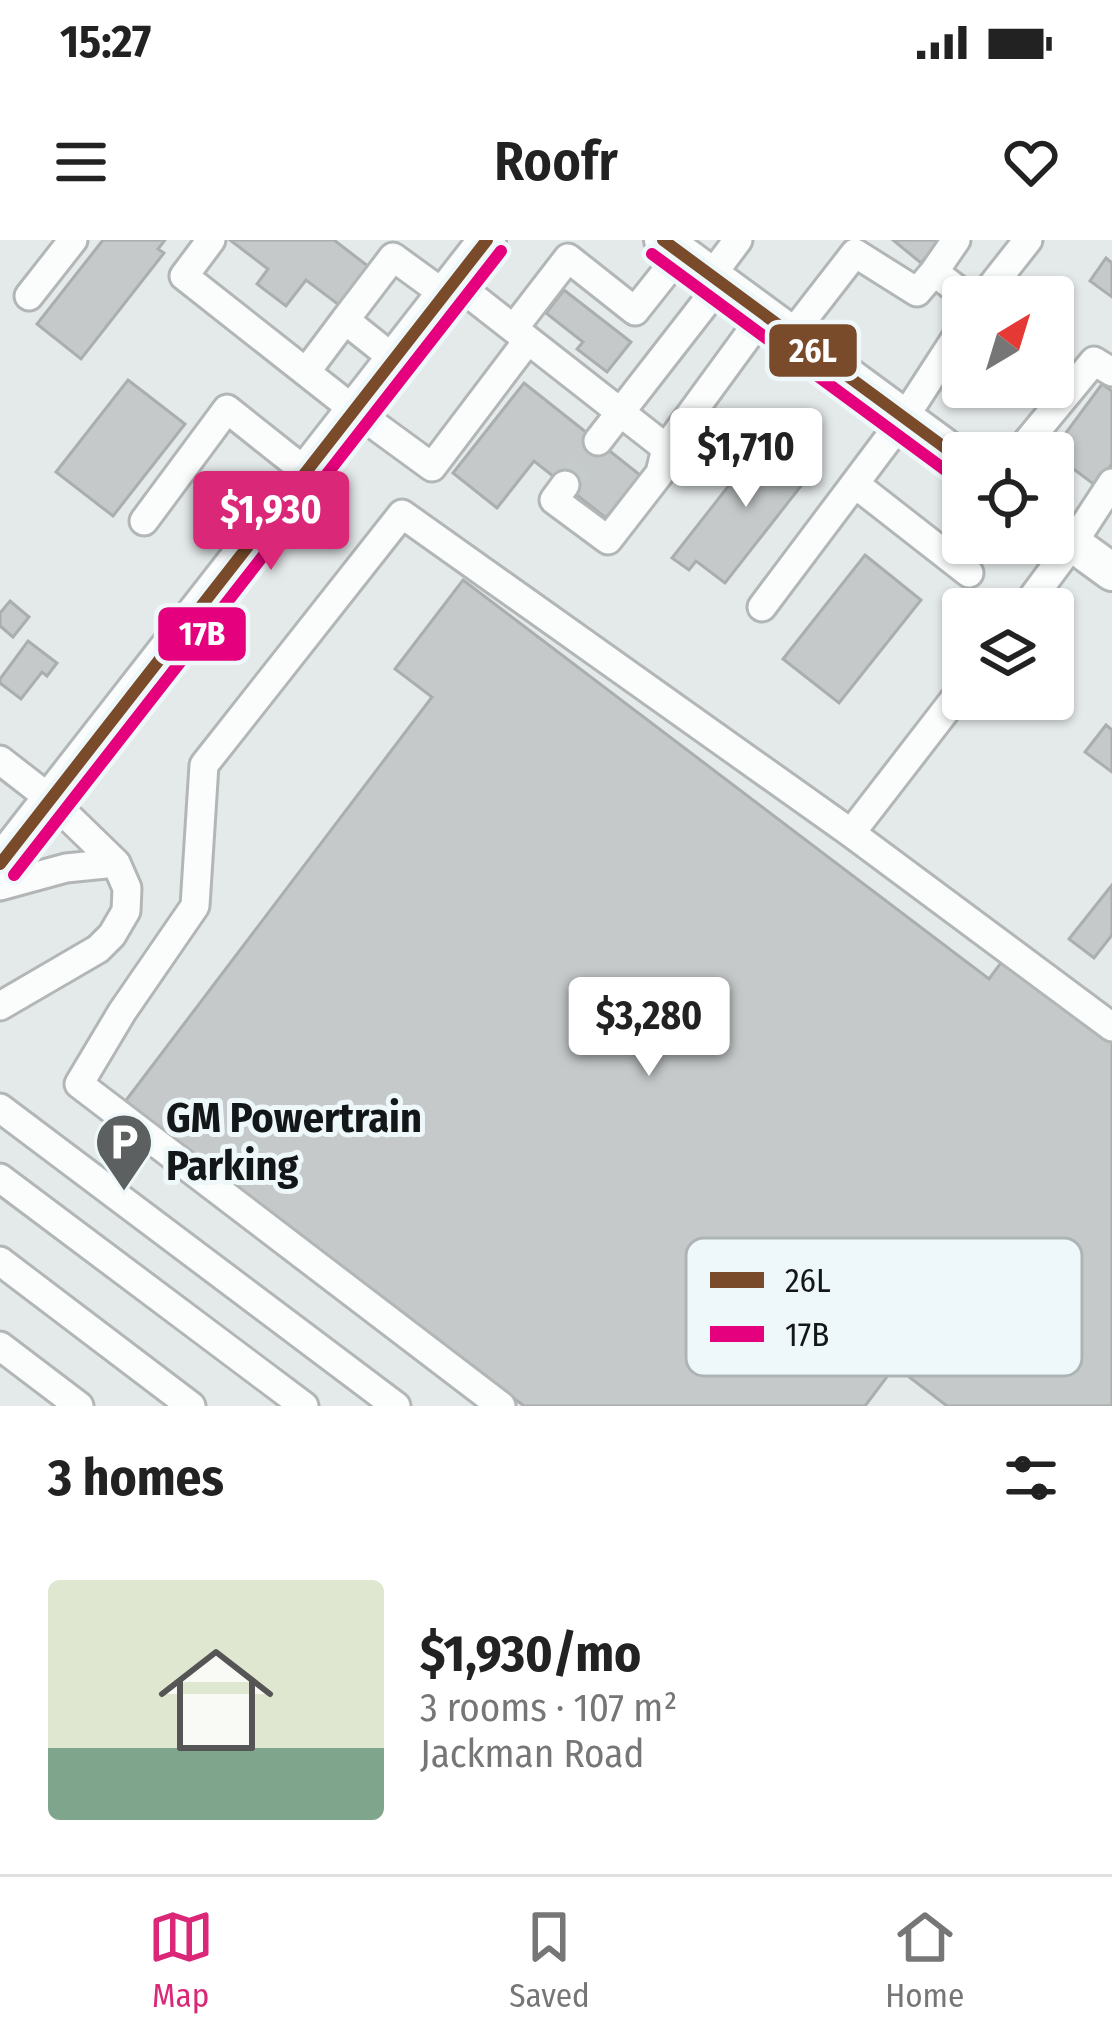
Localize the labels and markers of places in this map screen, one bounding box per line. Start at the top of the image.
pin: $1,710 [648,408,844,510]
pin: $1,930 [173,471,369,573]
pin: $3,280 [551,977,747,1079]
place label: GM Powertrain Parking [166,1093,422,1191]
parking icon: GM Powertrain Parking [93,1111,155,1193]

